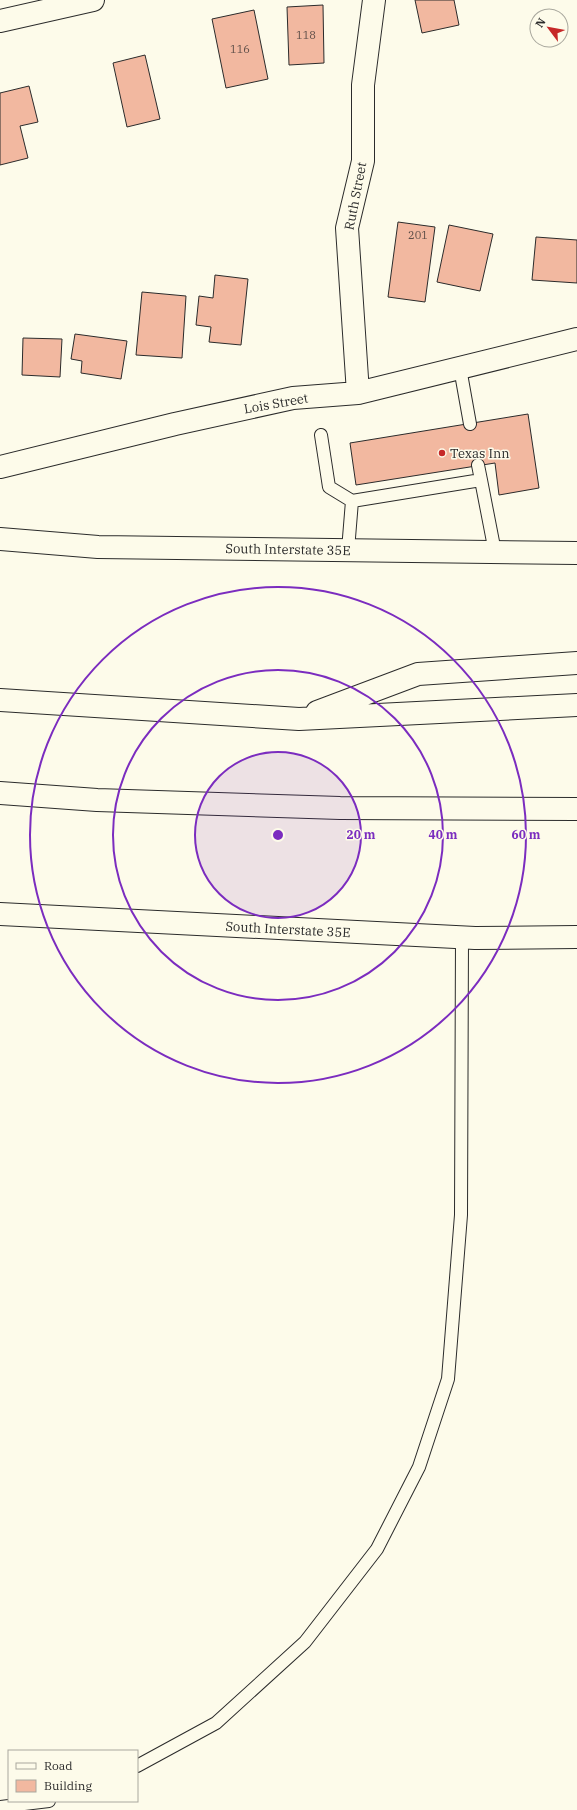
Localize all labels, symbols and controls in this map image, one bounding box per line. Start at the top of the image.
north arrow [529,8,569,48]
text: N [532,15,549,30]
house number: 118 [296,28,316,42]
house number: 116 [230,42,250,56]
street label: Ruth Street [341,160,370,232]
house number: 201 [408,228,428,242]
street label: Lois Street [243,389,310,418]
place label: Texas Inn [450,445,510,462]
marker: Texas Inn [437,448,447,458]
street label: South Interstate 35E [225,540,351,559]
text: 20 m [347,827,376,842]
text: 40 m [429,827,458,842]
text: 60 m [512,827,541,842]
centre of rings [271,828,285,842]
street label: South Interstate 35E [225,918,351,941]
legend [8,1750,138,1802]
text: Road [44,1758,73,1773]
text: Building [44,1778,92,1793]

